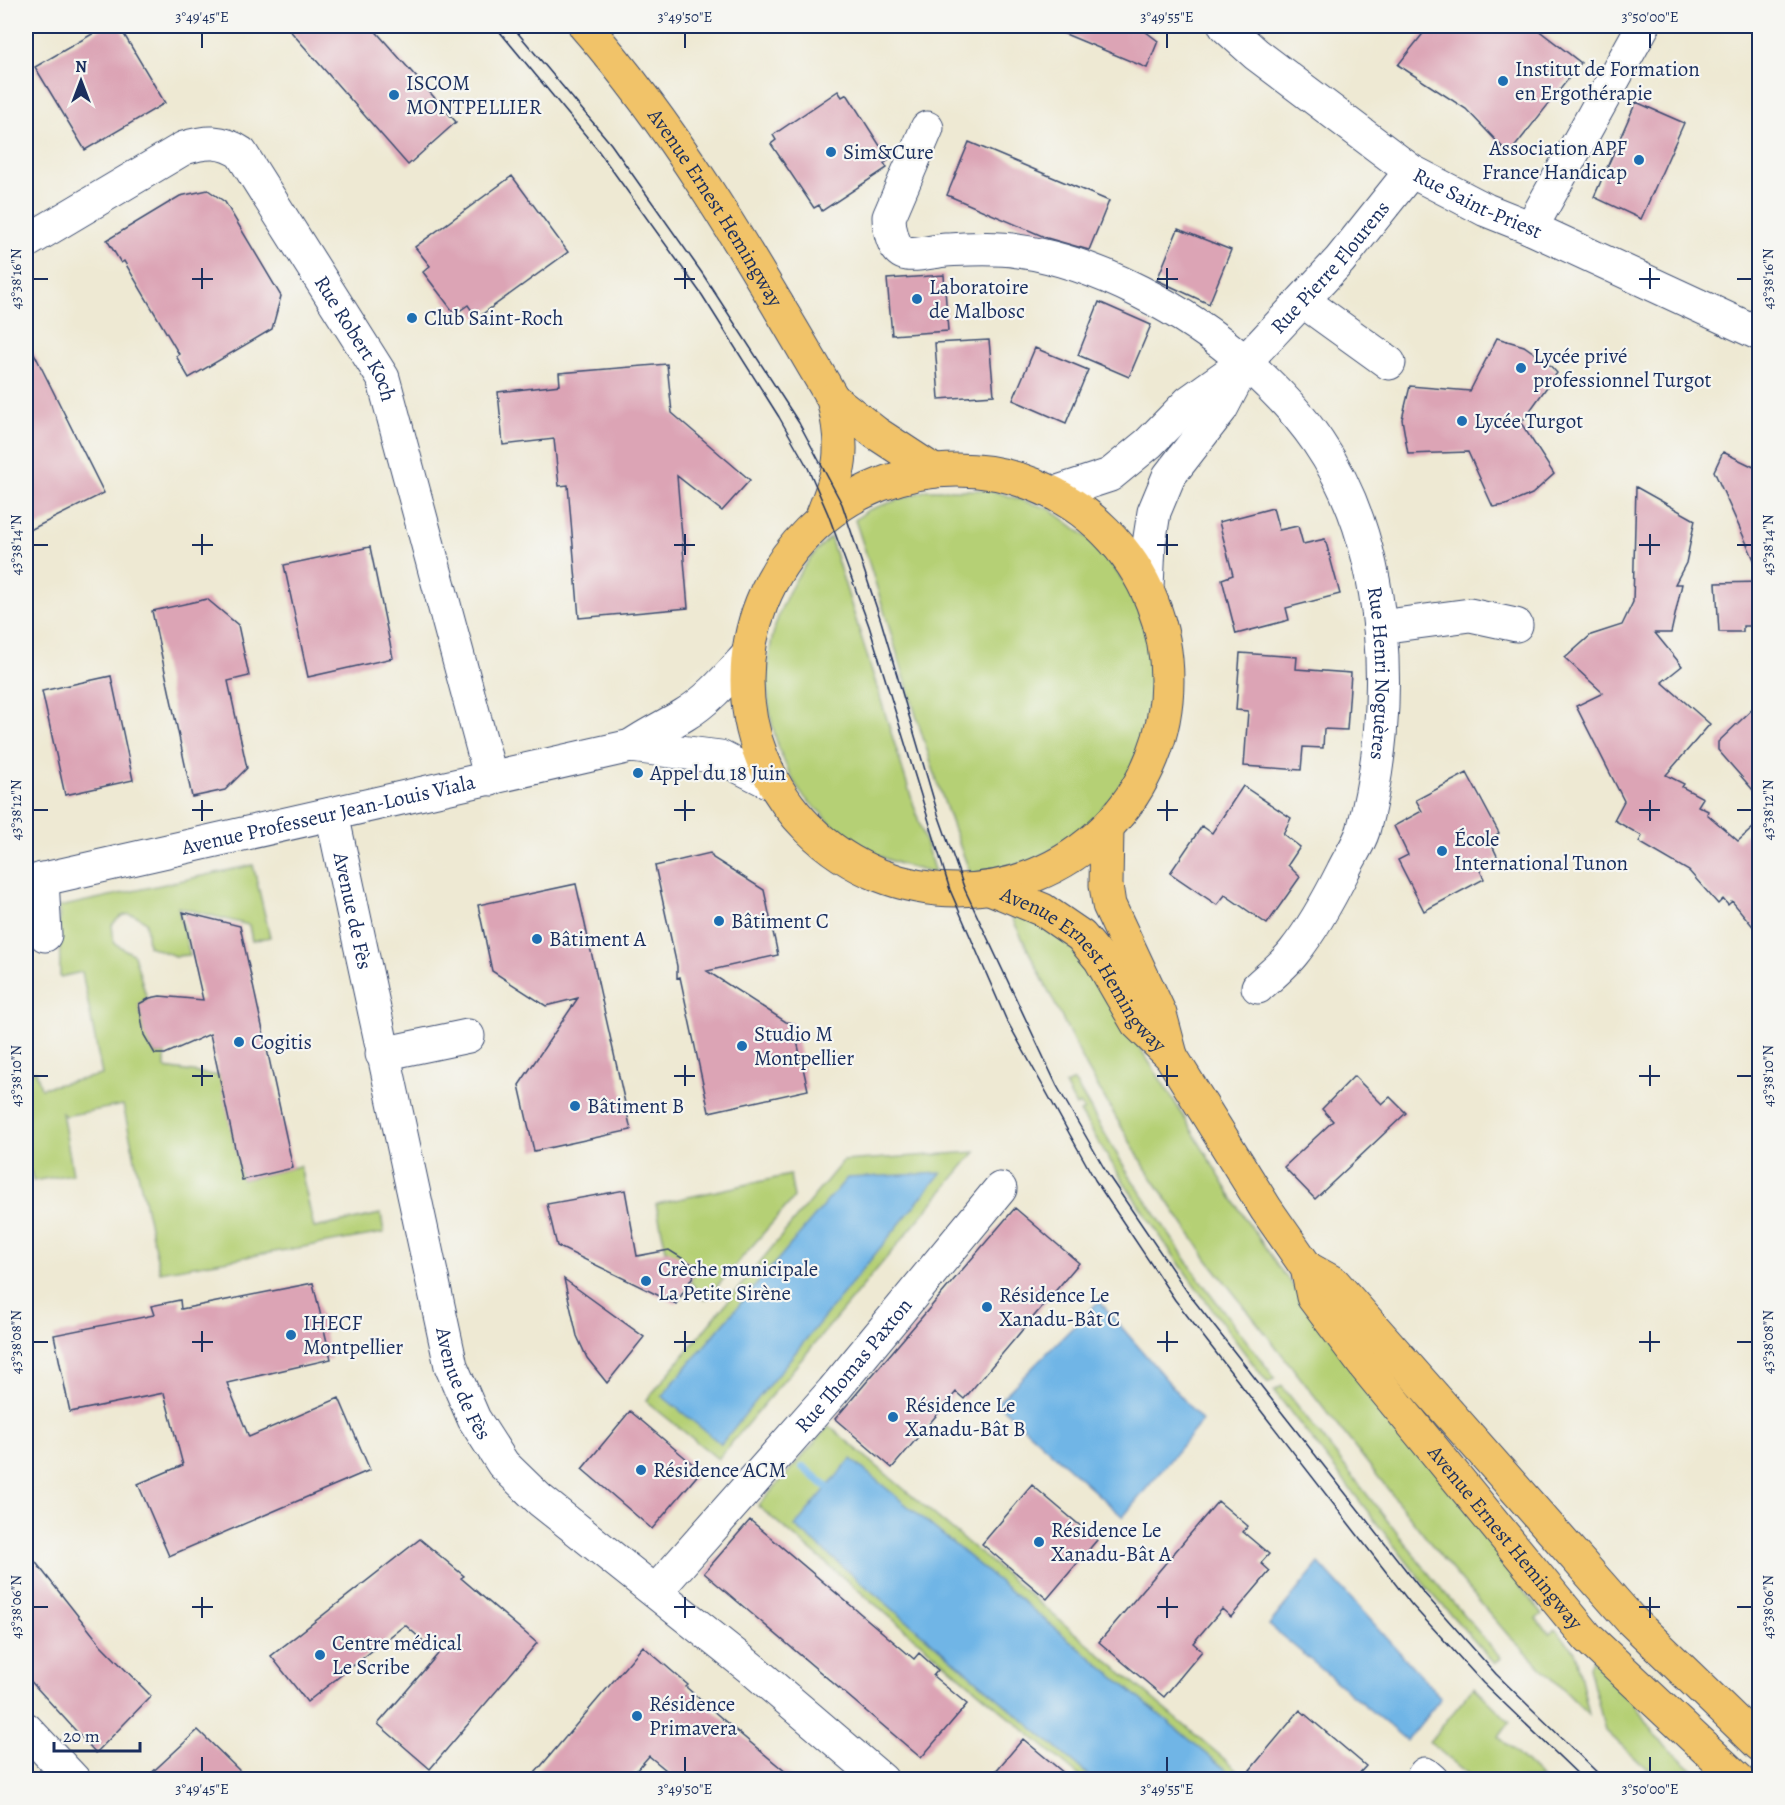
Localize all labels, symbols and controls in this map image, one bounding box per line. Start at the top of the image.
text: 3°49'45"E [175,7,229,27]
text: 3°49'50"E [658,7,712,27]
text: 3°49'55"E [1140,7,1194,27]
text: 3°50'00"E [1621,7,1679,27]
north arrow [51,51,111,111]
place label: Institut de Formation en Ergothérapie [1515,55,1700,107]
text: N [75,56,87,78]
place label: ISCOM MONTPELLIER [406,69,542,121]
marker: Institut de Formation en Ergothérapie [1496,74,1510,88]
marker: ISCOM MONTPELLIER [387,88,401,102]
street label: Avenue Ernest Hemingway [641,102,790,312]
place label: Association APF France Handicap [1482,134,1627,186]
place label: Sim&Cure [843,138,934,166]
marker: Sim&Cure [824,145,838,159]
marker: Association APF France Handicap [1632,153,1646,167]
street label: Rue Saint-Priest [1408,161,1547,245]
street label: Rue Pierre Flourens [1264,195,1396,340]
text: 43°38'16"N [6,248,26,310]
text: 43°38'16"N [1758,248,1778,310]
street label: Rue Robert Koch [308,270,403,404]
place label: Laboratoire de Malbosc [929,273,1029,325]
marker: Laboratoire de Malbosc [910,292,924,306]
place label: Club Saint-Roch [424,304,563,332]
marker: Club Saint-Roch [405,311,419,325]
place label: Lycée privé professionnel Turgot [1533,342,1712,394]
marker: Lycée privé professionnel Turgot [1514,361,1528,375]
place label: Lycée Turgot [1474,407,1583,435]
marker: Lycée Turgot [1455,414,1469,428]
text: 43°38'14"N [6,514,26,575]
text: 43°38'14"N [1758,514,1778,575]
street label: Rue Henri Noguères [1361,584,1397,762]
place label: Appel du 18 Juin [649,759,786,787]
marker: Appel du 18 Juin [631,766,645,780]
street label: Avenue Professeur Jean-Louis Viala [178,768,478,862]
text: 43°38'12"N [6,779,26,841]
text: 43°38'12"N [1758,779,1778,841]
place label: École International Tunon [1454,825,1628,877]
marker: École International Tunon [1435,844,1449,858]
street label: Avenue de Fès [326,849,379,972]
street label: Avenue Ernest Hemingway [995,880,1173,1059]
place label: Bâtiment C [731,907,829,935]
marker: Bâtiment C [712,914,726,928]
place label: Bâtiment A [549,925,647,953]
marker: Bâtiment A [530,932,544,946]
place label: Studio M Montpellier [754,1020,854,1072]
place label: Cogitis [251,1028,312,1056]
marker: Cogitis [232,1035,246,1049]
marker: Studio M Montpellier [735,1039,749,1053]
text: 43°38'10"N [6,1045,26,1107]
text: 43°38'10"N [1758,1045,1778,1107]
place label: Bâtiment B [587,1092,684,1120]
marker: Bâtiment B [568,1099,582,1113]
place label: Crèche municipale La Petite Sirène [658,1255,818,1307]
marker: Crèche municipale La Petite Sirène [639,1274,653,1288]
place label: Résidence Le Xanadu-Bât C [999,1281,1120,1333]
street label: Rue Thomas Paxton [789,1292,918,1439]
marker: Résidence Le Xanadu-Bât C [980,1300,994,1314]
place label: IHECF Montpellier [303,1309,403,1361]
text: 43°38'08"N [6,1310,26,1374]
text: 43°38'08"N [1758,1310,1778,1374]
street label: Avenue de Fès [429,1324,498,1445]
marker: IHECF Montpellier [284,1328,298,1342]
place label: Résidence Le Xanadu-Bât B [905,1391,1026,1443]
marker: Résidence Le Xanadu-Bât B [886,1410,900,1424]
street label: Avenue Ernest Hemingway [1421,1438,1590,1636]
place label: Résidence ACM [653,1456,786,1484]
marker: Résidence ACM [634,1463,648,1477]
place label: Résidence Le Xanadu-Bât A [1051,1516,1172,1568]
marker: Résidence Le Xanadu-Bât A [1032,1535,1046,1549]
text: 43°38'06"N [6,1575,26,1639]
text: 43°38'06"N [1758,1575,1778,1639]
place label: Centre médical Le Scribe [332,1629,462,1681]
marker: Centre médical Le Scribe [313,1648,327,1662]
place label: Résidence Primavera [649,1690,737,1742]
marker: Résidence Primavera [630,1709,644,1723]
scale bar [54,1715,140,1753]
text: 20 m [63,1724,100,1748]
text: 3°49'45"E [175,1779,229,1799]
text: 3°49'50"E [658,1779,712,1799]
text: 3°49'55"E [1140,1779,1194,1799]
text: 3°50'00"E [1621,1779,1679,1799]

